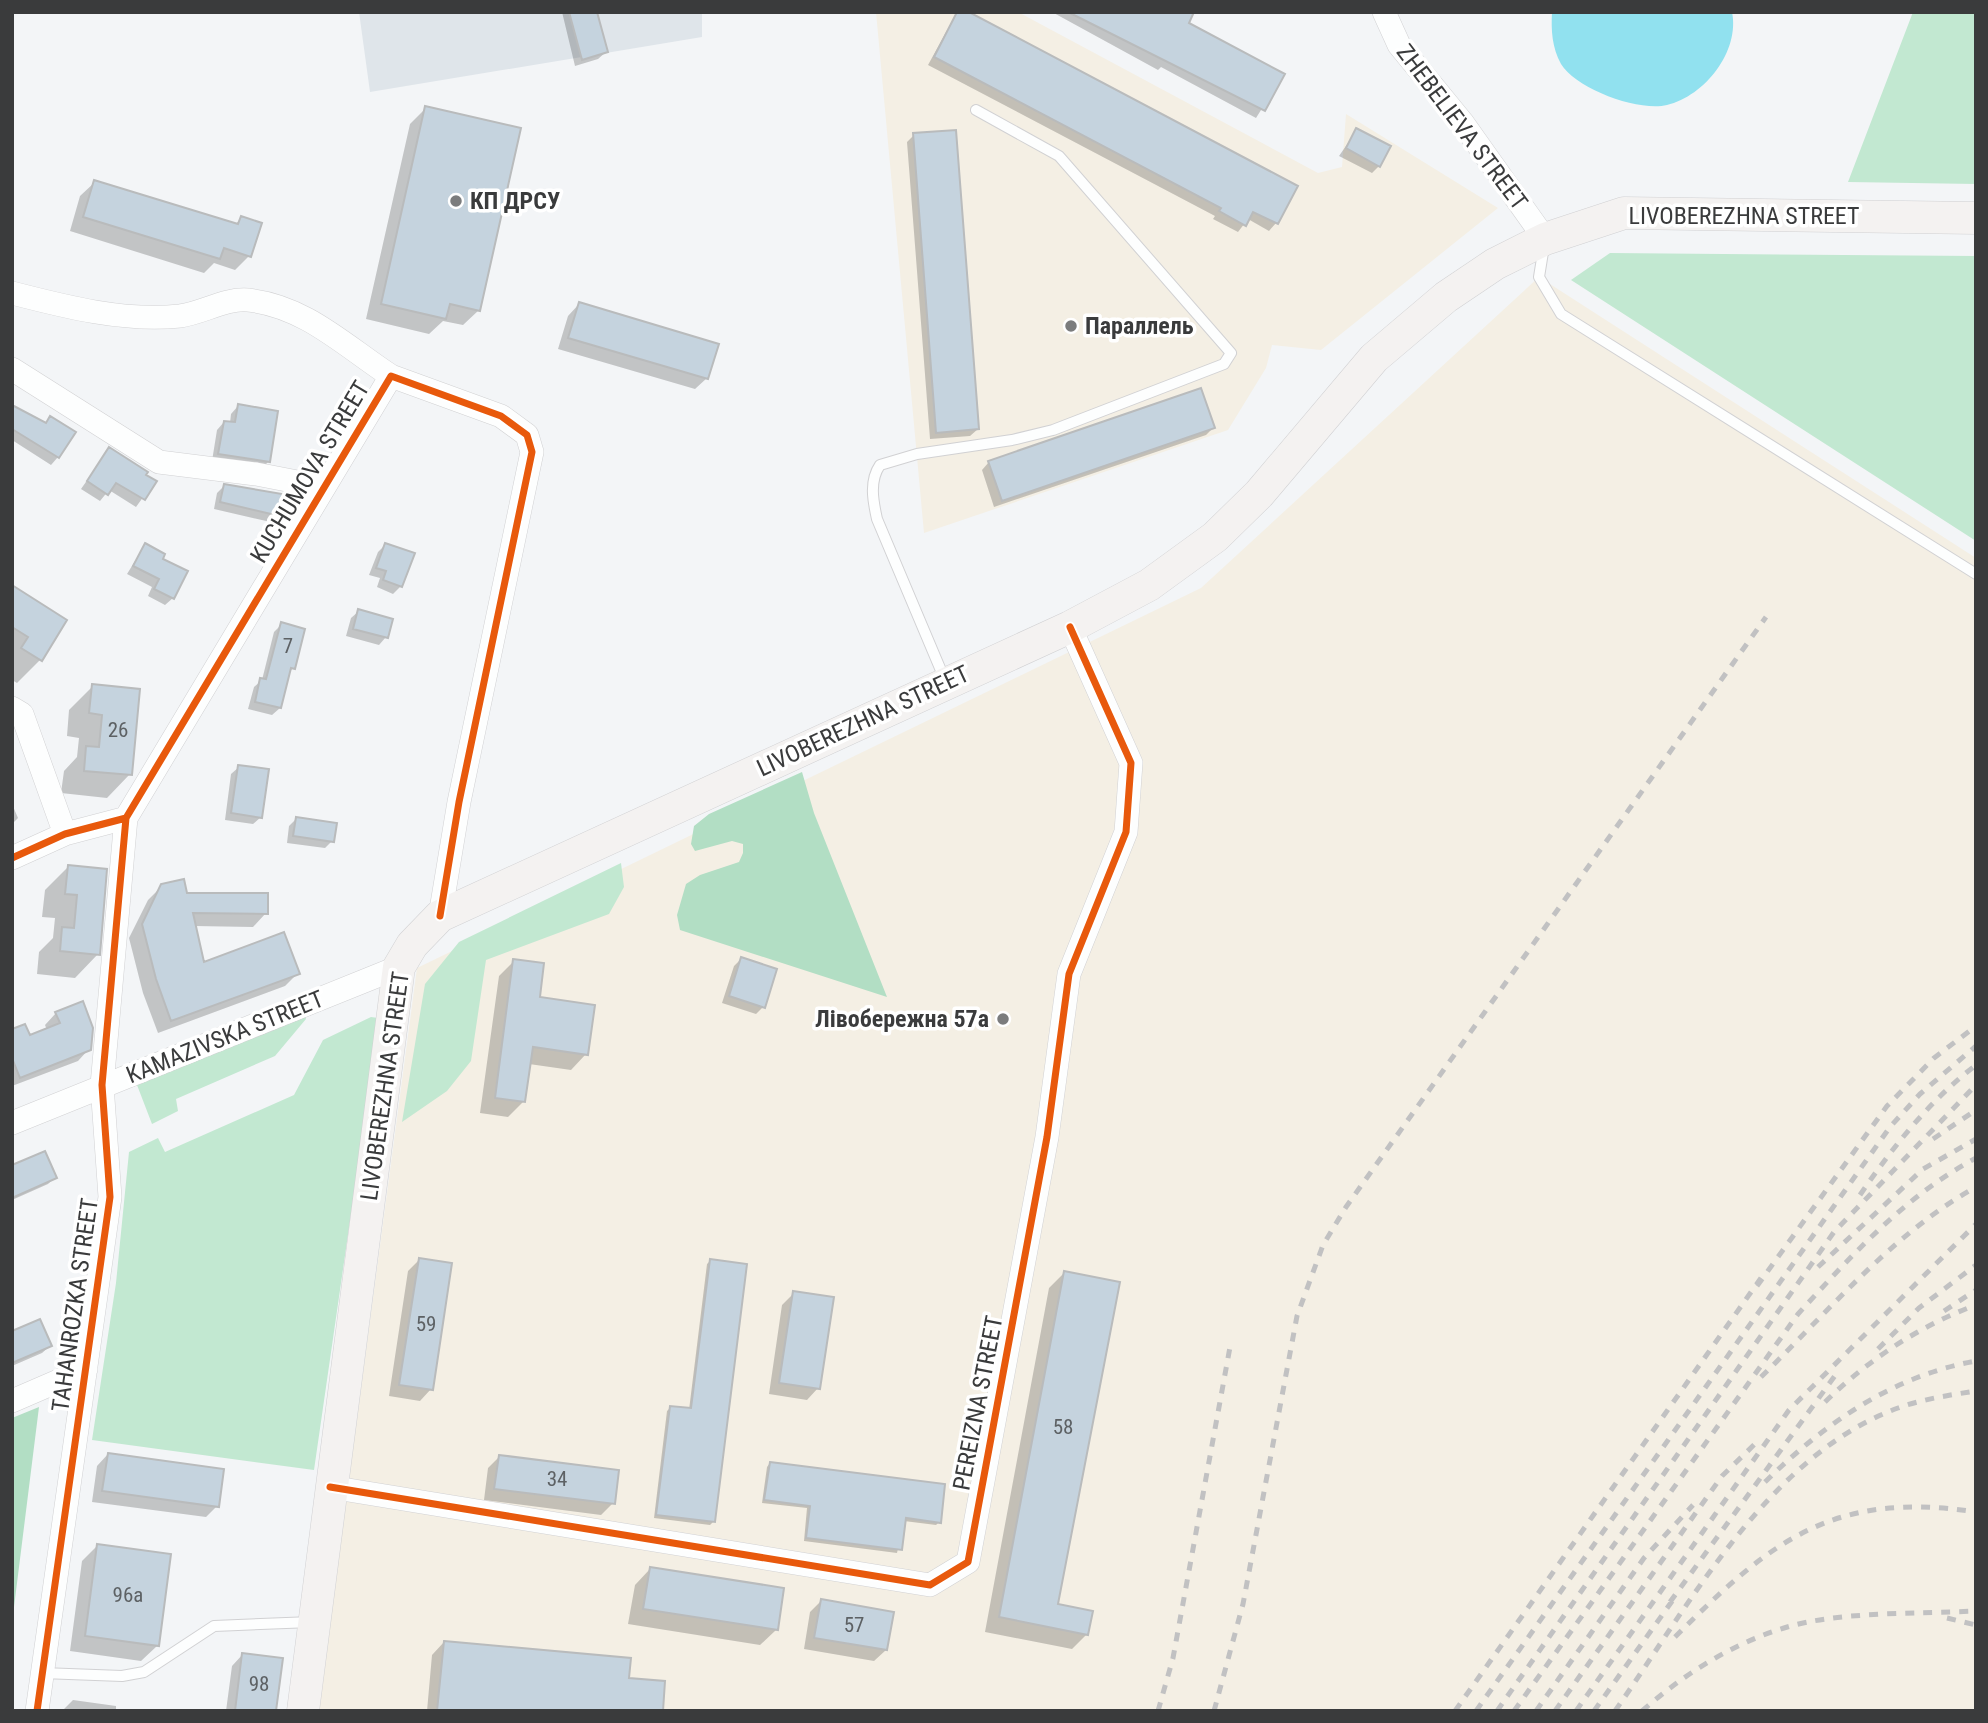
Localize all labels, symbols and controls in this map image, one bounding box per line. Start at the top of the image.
street label: ZHEBELIEVA STREET [1391,39,1533,215]
place label: КП ДРСУ [470,187,560,215]
marker: КП ДРСУ [448,193,464,209]
street label: LIVOBEREZHNA STREET [1629,202,1859,230]
place label: Параллель [1085,312,1194,340]
marker: Параллель [1063,318,1079,334]
street label: KUCHUMOVA STREET [245,376,375,568]
house number: 7 [283,634,293,658]
street label: LIVOBEREZHNA STREET [752,660,974,782]
house number: 26 [108,718,128,742]
street label: LIVOBEREZHNA STREET [355,970,415,1202]
street label: KAMAZIVSKA STREET [122,985,328,1089]
place label: Лівобережна 57а [815,1005,989,1033]
marker: Лівобережна 57а [995,1011,1011,1027]
street label: TAHANROZKA STREET [46,1196,104,1414]
house number: 59 [416,1312,436,1336]
street label: PEREIZNA STREET [947,1313,1009,1493]
house number: 58 [1053,1415,1073,1439]
house number: 34 [547,1467,567,1491]
house number: 96a [113,1583,143,1607]
house number: 57 [844,1613,864,1637]
house number: 98 [249,1672,269,1696]

